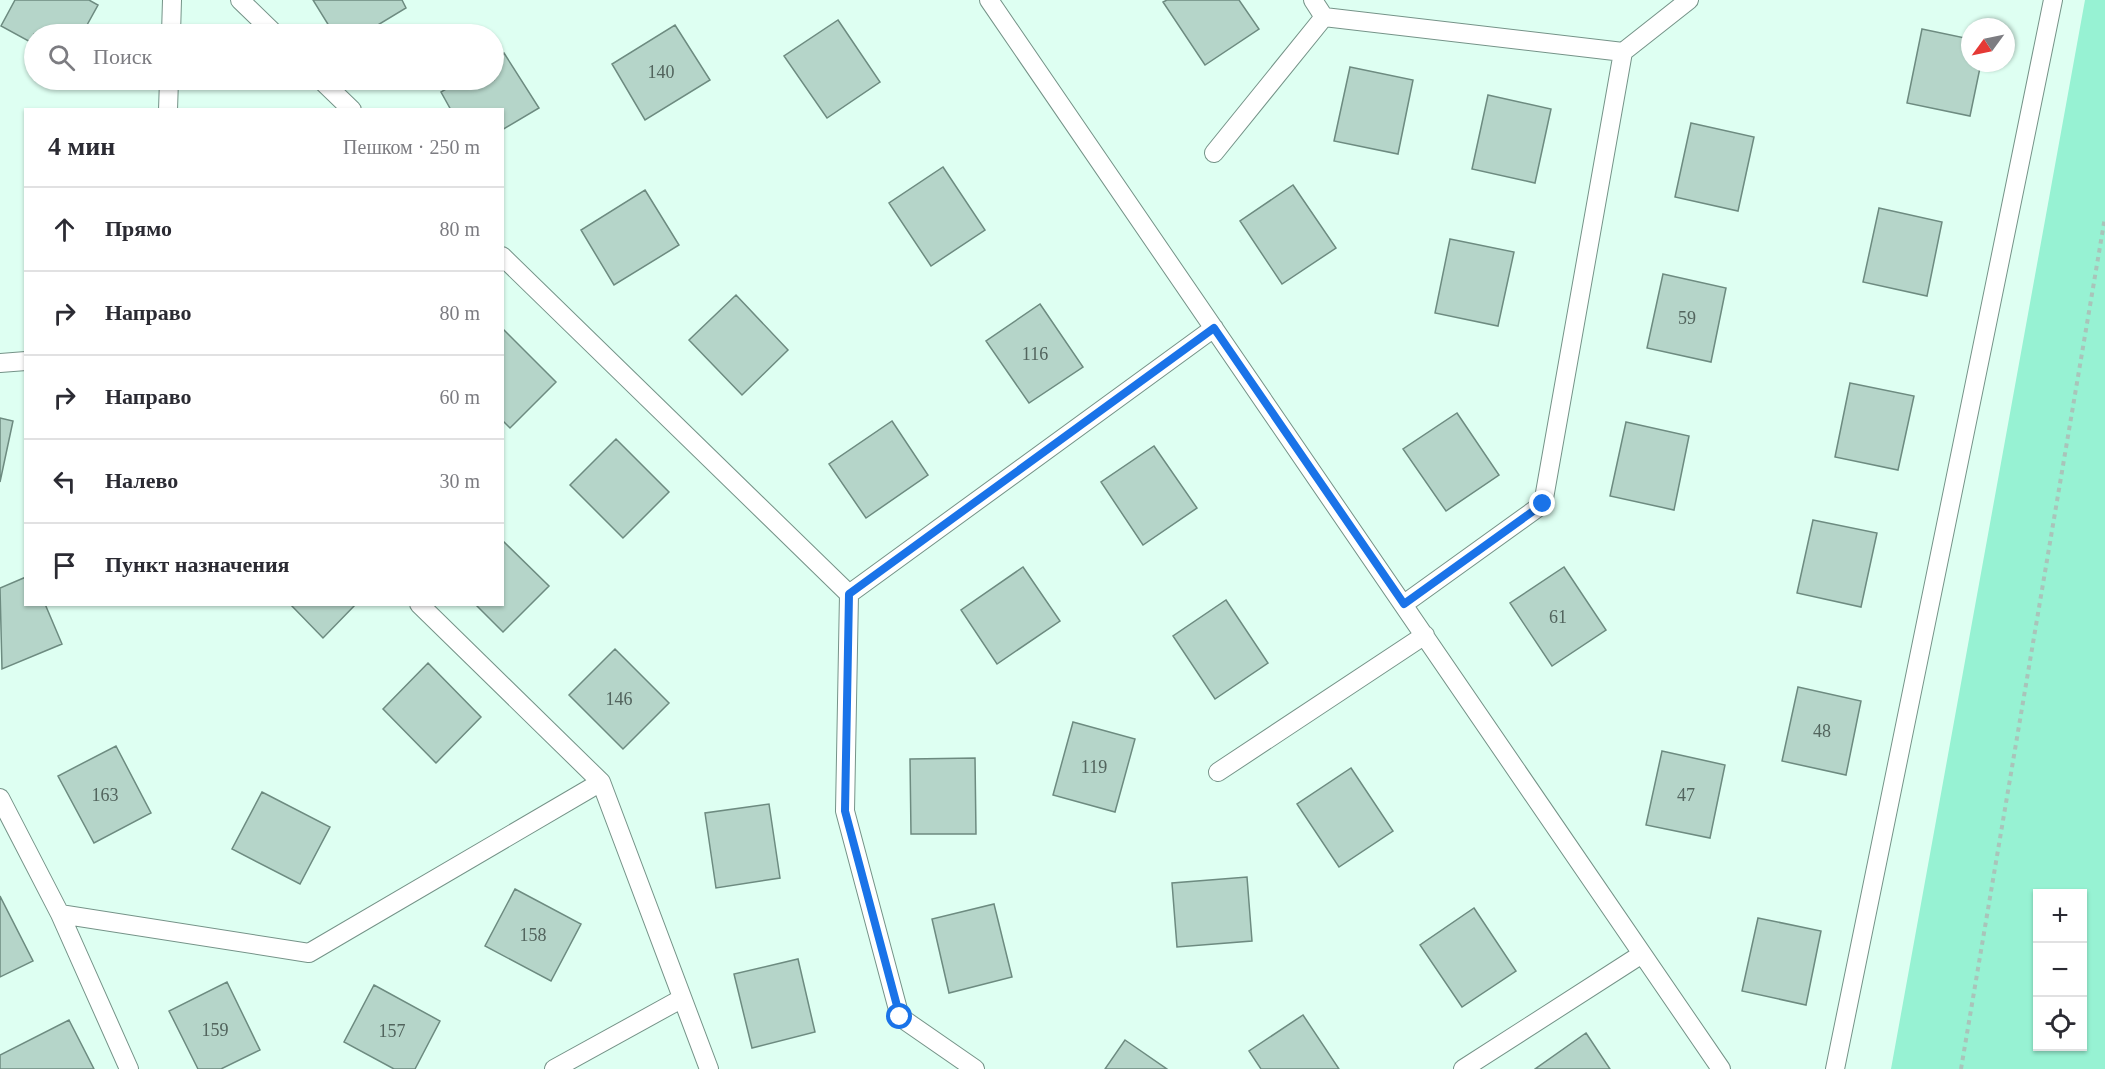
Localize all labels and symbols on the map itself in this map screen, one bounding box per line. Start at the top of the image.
north arrow [1961,18,2015,72]
house number: 140 [648,62,675,82]
house number: 59 [1678,308,1696,328]
house number: 116 [1022,344,1048,364]
route end [1529,490,1555,516]
house number: 61 [1549,607,1567,627]
house number: 146 [606,689,633,709]
house number: 48 [1813,721,1831,741]
house number: 119 [1081,757,1107,777]
house number: 163 [92,785,119,805]
house number: 47 [1677,785,1695,805]
house number: 158 [520,925,547,945]
route start [886,1003,912,1029]
house number: 159 [202,1020,229,1040]
house number: 157 [379,1021,406,1041]

